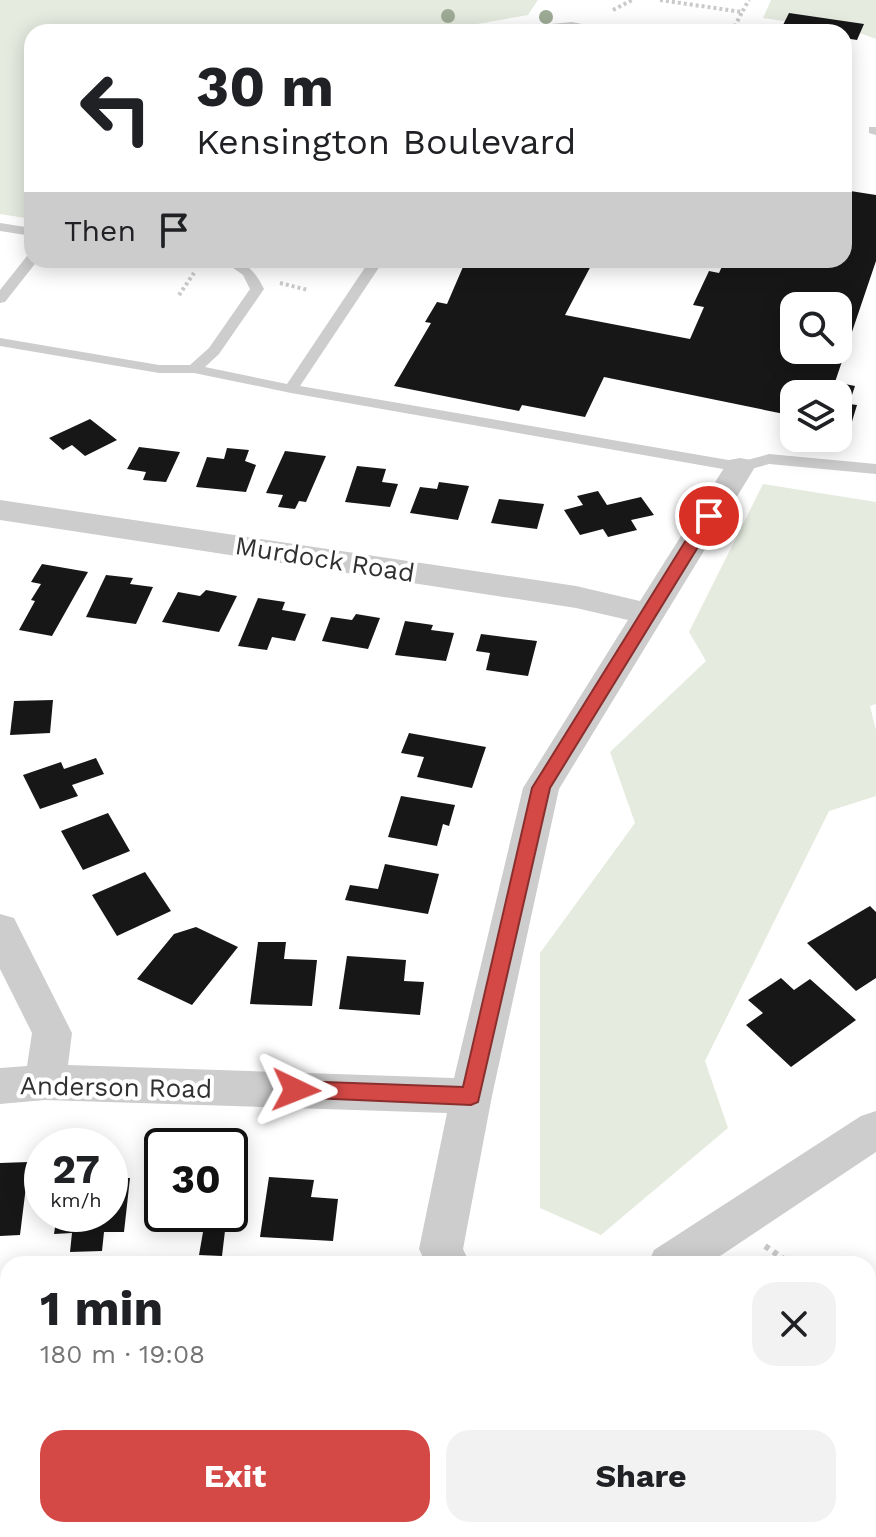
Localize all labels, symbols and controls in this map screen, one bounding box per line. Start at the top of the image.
text: 30 m [196,54,334,120]
icon: left [64,56,168,160]
text: Kensington Boulevard [196,121,576,163]
icon: arrive [152,208,196,252]
text: Then [64,213,136,248]
map controls [780,292,852,452]
button: search [780,292,852,364]
button: layers [780,380,852,452]
pin [675,482,743,550]
icon: arrive [687,494,731,538]
street label: Murdock Road [233,530,417,588]
position arrow [254,1048,338,1132]
street label: Anderson Road [20,1070,212,1104]
speed limit sign: 30 [144,1128,248,1232]
text: 27 [52,1146,100,1193]
text: km/h [50,1188,102,1212]
text: 1 min [40,1280,163,1337]
button: close [752,1282,836,1366]
text: 180 m · 19:08 [40,1339,205,1369]
button: Exit [40,1430,430,1522]
button: Share [446,1430,836,1522]

